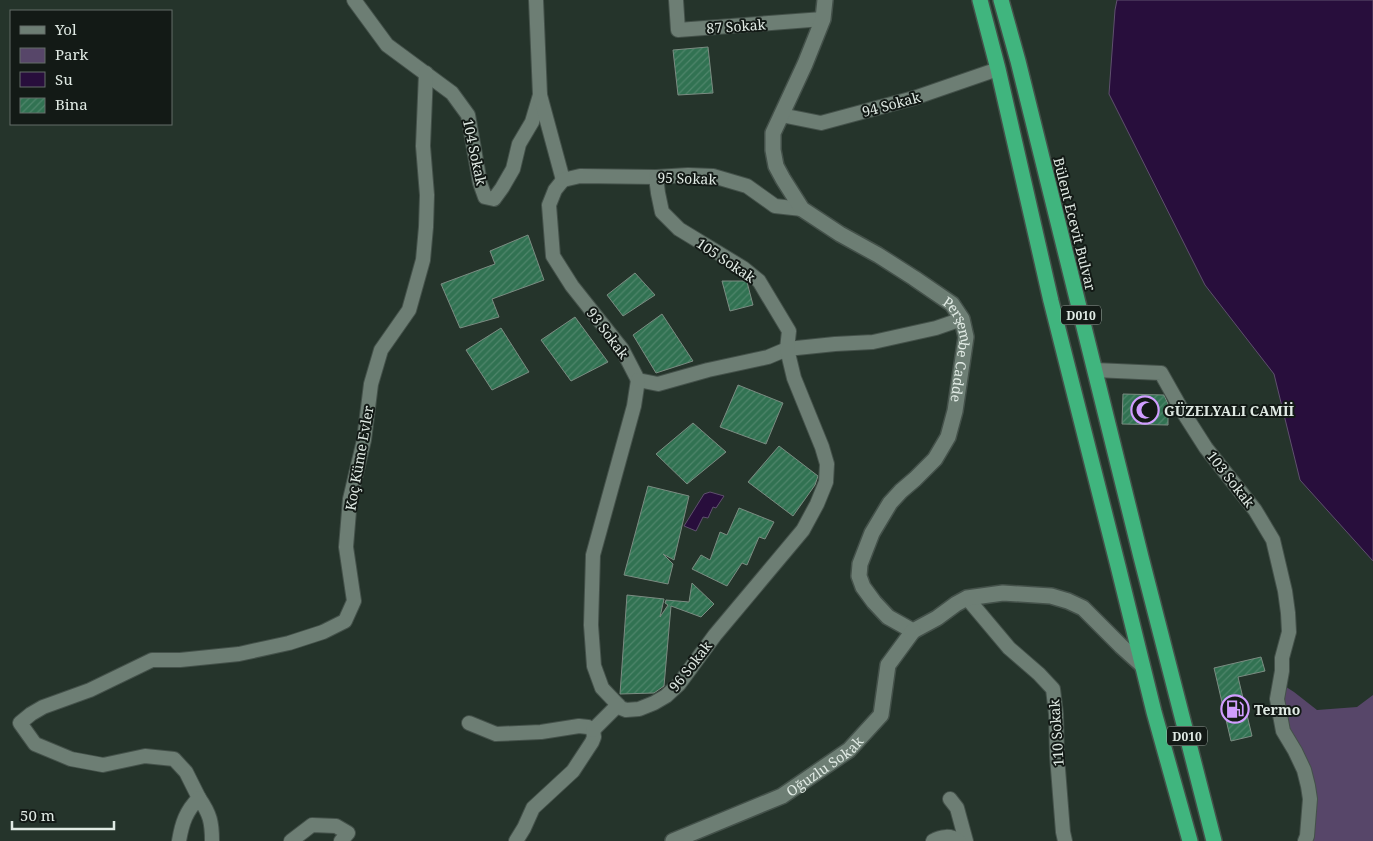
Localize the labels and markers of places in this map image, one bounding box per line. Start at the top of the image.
mosque icon: GÜZELYALI CAMİİ [1130,395,1160,425]
place label: GÜZELYALI CAMİİ [1164,401,1295,420]
fuel station icon: Termo [1220,694,1250,724]
place label: Termo [1254,700,1300,719]

